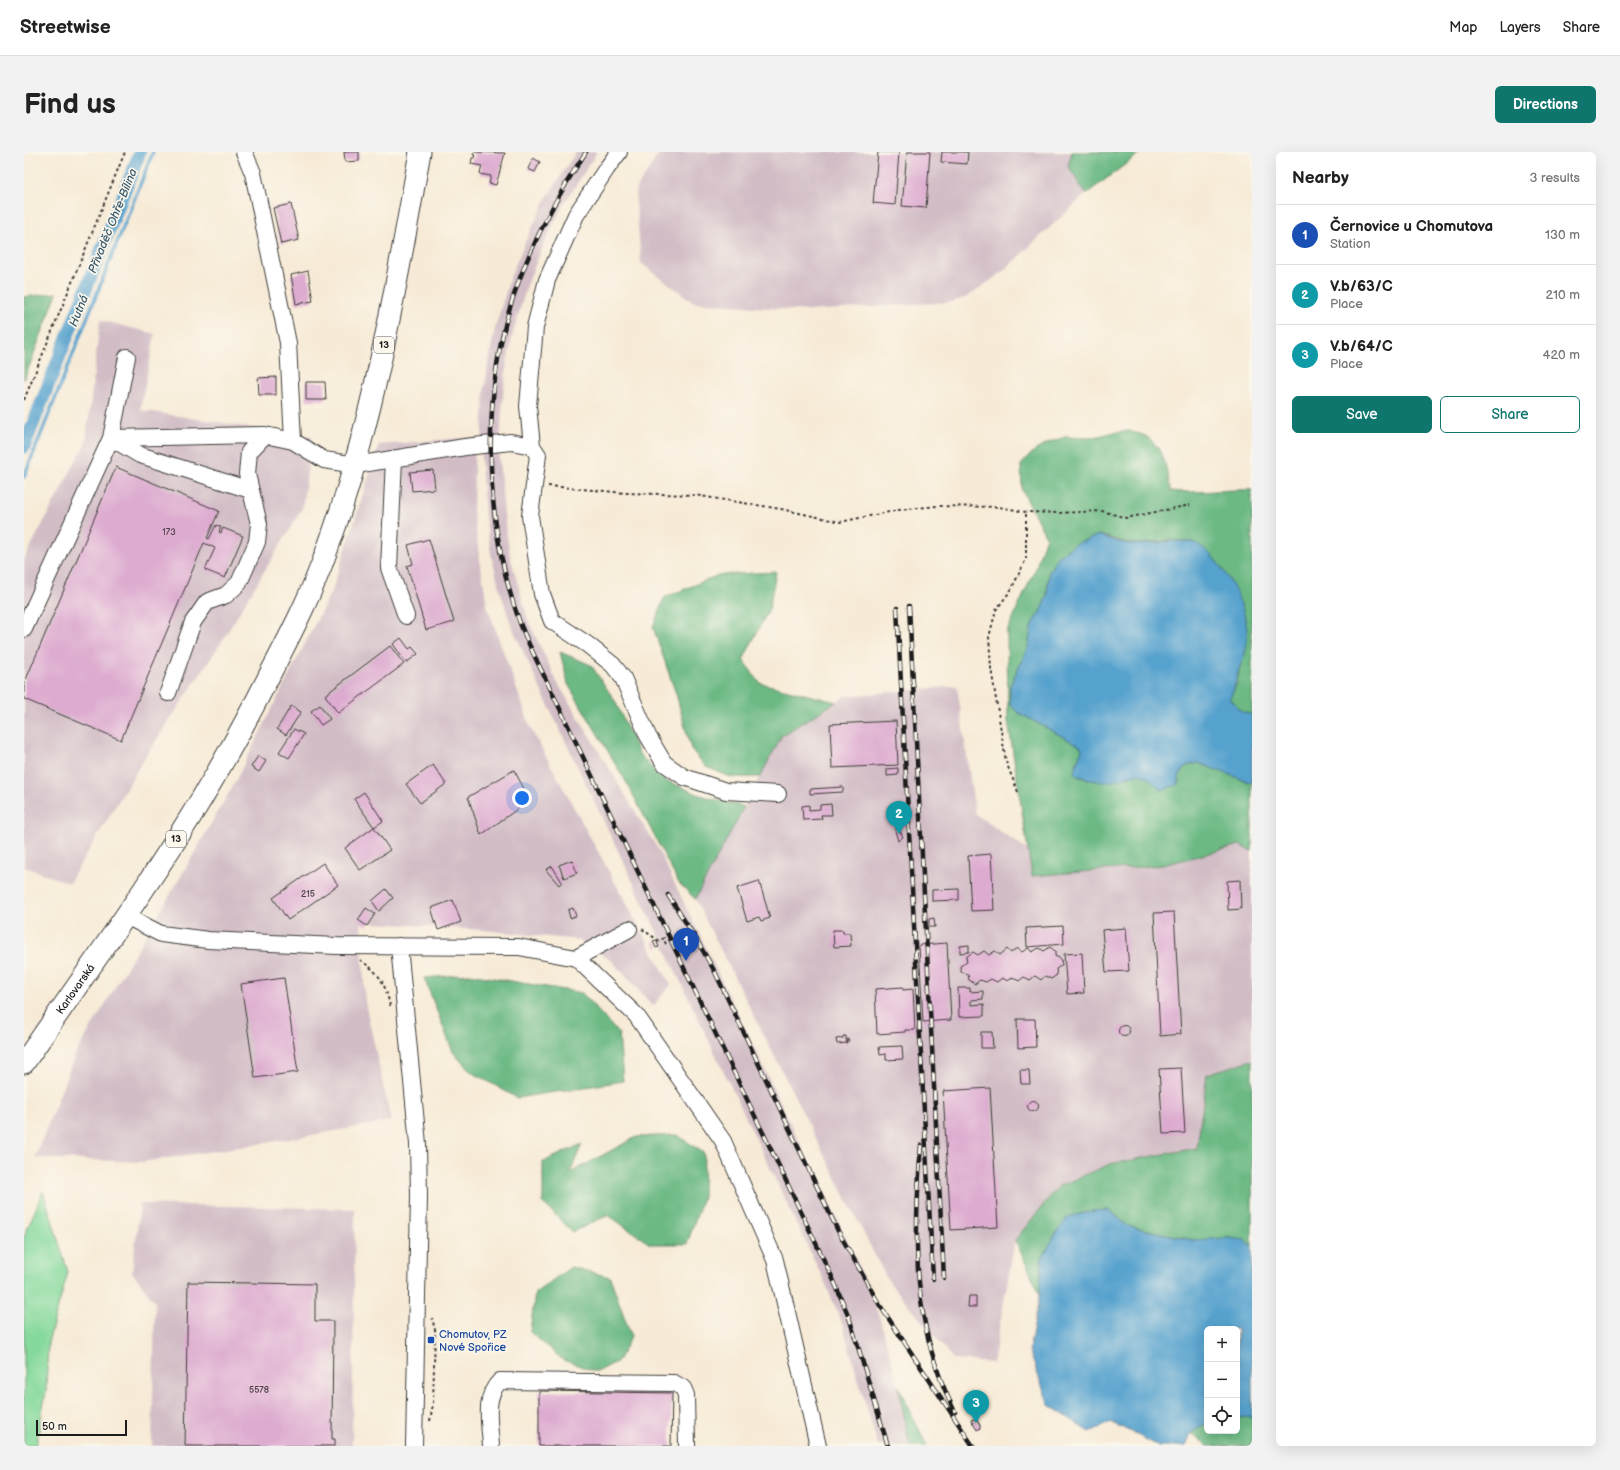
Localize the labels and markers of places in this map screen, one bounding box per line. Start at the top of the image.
pin: 2 [886,801,912,834]
pin: 1 [673,928,699,961]
place label: Chomutov, PZ Nové Spořice [439,1328,507,1354]
marker: Chomutov, PZ Nové Spořice [426,1335,436,1345]
pin: 3 [963,1390,989,1423]

